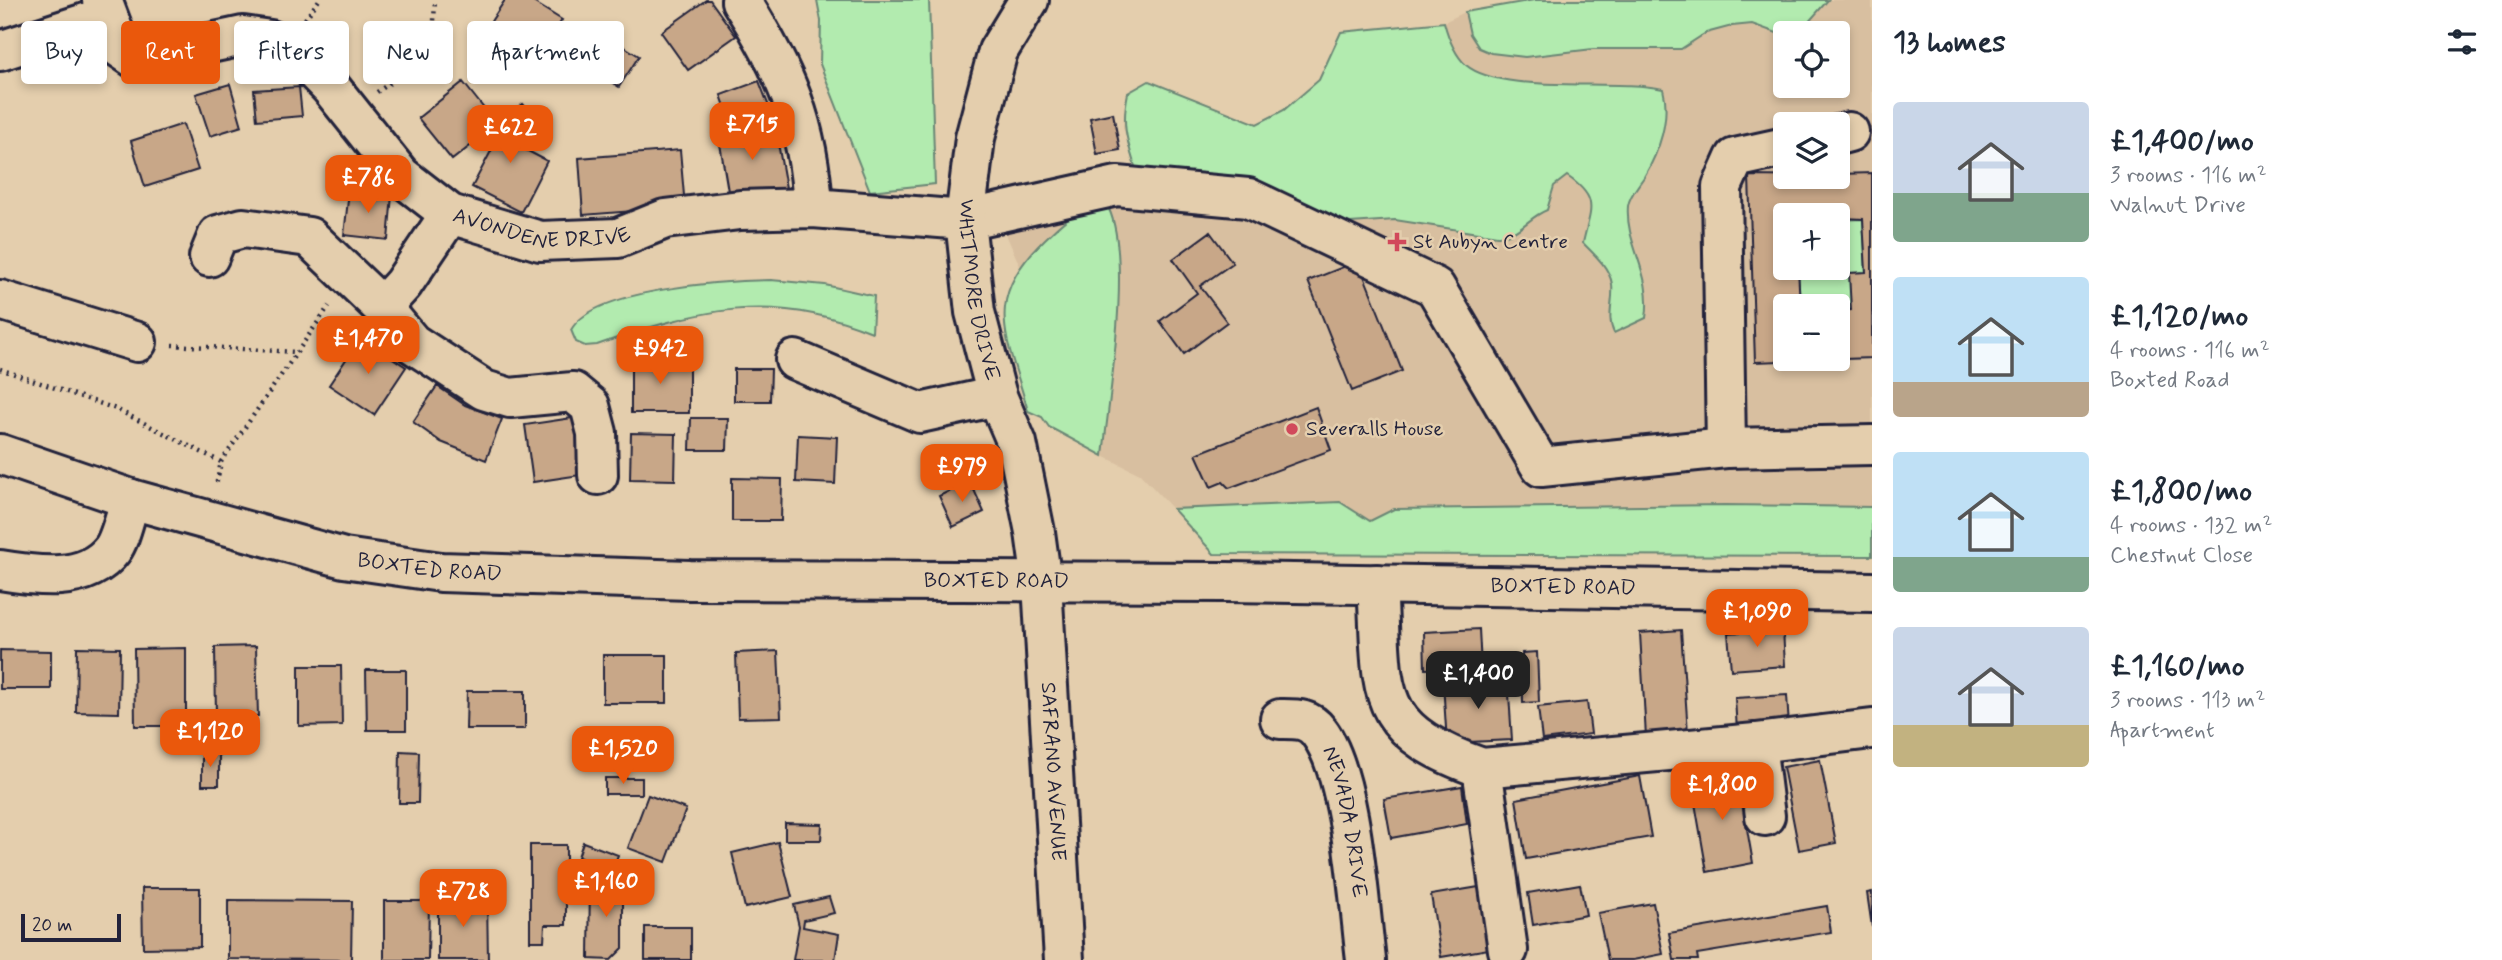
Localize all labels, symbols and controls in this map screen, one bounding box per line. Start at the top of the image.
chip: Buy [21,21,107,84]
chip: Rent [121,21,220,84]
chip: Filters [234,21,349,84]
chip: New [363,21,453,84]
chip: Apartment [467,21,624,84]
map controls [1773,21,1850,371]
button: locate [1773,21,1850,98]
text: 13 homes [1893,23,2006,62]
icon: filters [2443,23,2481,61]
pin: £715 [711,102,793,162]
pin: £622 [469,106,551,165]
text: £715 [726,110,778,140]
button: layers [1773,112,1850,189]
text: £622 [483,113,537,143]
text: £1,400/mo [2110,122,2254,161]
icon: home [1949,130,2033,214]
pin: £786 [327,156,409,215]
text: 3 rooms · 116 m² [2110,161,2267,191]
text: £786 [341,163,395,193]
text: Walnut Drive [2110,191,2246,221]
street label: WHITMORE DRIVE [951,197,1006,384]
street label: AVONDENE DRIVE [450,202,635,256]
button: + [1773,203,1850,280]
place label: St Aubyn Centre [1413,228,1568,256]
marker: St Aubyn Centre [1387,232,1407,252]
button: − [1773,294,1850,371]
text: £1,120/mo [2110,297,2248,336]
icon: home [1949,305,2033,389]
pin: £1,470 [311,316,425,376]
text: £1,470 [332,324,404,354]
pin: £942 [619,326,701,386]
text: £942 [632,334,688,364]
text: 4 rooms · 116 m² [2110,336,2270,366]
text: Boxted Road [2110,366,2229,396]
place label: Severalls House [1306,415,1443,443]
marker: Severalls House [1284,421,1300,437]
pin: £979 [921,444,1003,504]
text: £979 [936,452,988,482]
text: £1,800/mo [2110,472,2252,511]
icon: home [1949,480,2033,564]
text: 4 rooms · 132 m² [2110,511,2272,541]
text: Chestnut Close [2110,541,2253,571]
street label: BOXTED ROAD [356,546,503,588]
street label: BOXTED ROAD [924,567,1069,595]
street label: BOXTED ROAD [1490,572,1636,602]
pin: £1,090 [1700,590,1814,649]
text: £1,090 [1722,597,1792,627]
text: £1,160/mo [2110,647,2245,686]
pin: £1,400 [1421,652,1535,711]
icon: home [1949,655,2033,739]
text: £1,400 [1442,659,1514,689]
street label: SAFRANO AVENUE [1034,681,1072,862]
text: 3 rooms · 113 m² [2110,686,2265,716]
pin: £1,120 [153,710,267,769]
text: Apartment [2110,716,2215,746]
text: £1,120 [176,717,244,747]
pin: £1,520 [566,726,680,786]
text: £1,520 [588,734,658,764]
street label: NEVADA DRIVE [1315,742,1373,899]
pin: £1,800 [1665,762,1779,822]
text: £1,800 [1687,770,1757,800]
pin: £1,160 [549,860,663,919]
text: £1,160 [574,867,639,897]
pin: £728 [422,870,504,929]
text: £728 [436,877,490,907]
scale bar [21,911,121,943]
text: 20 m [32,913,72,938]

